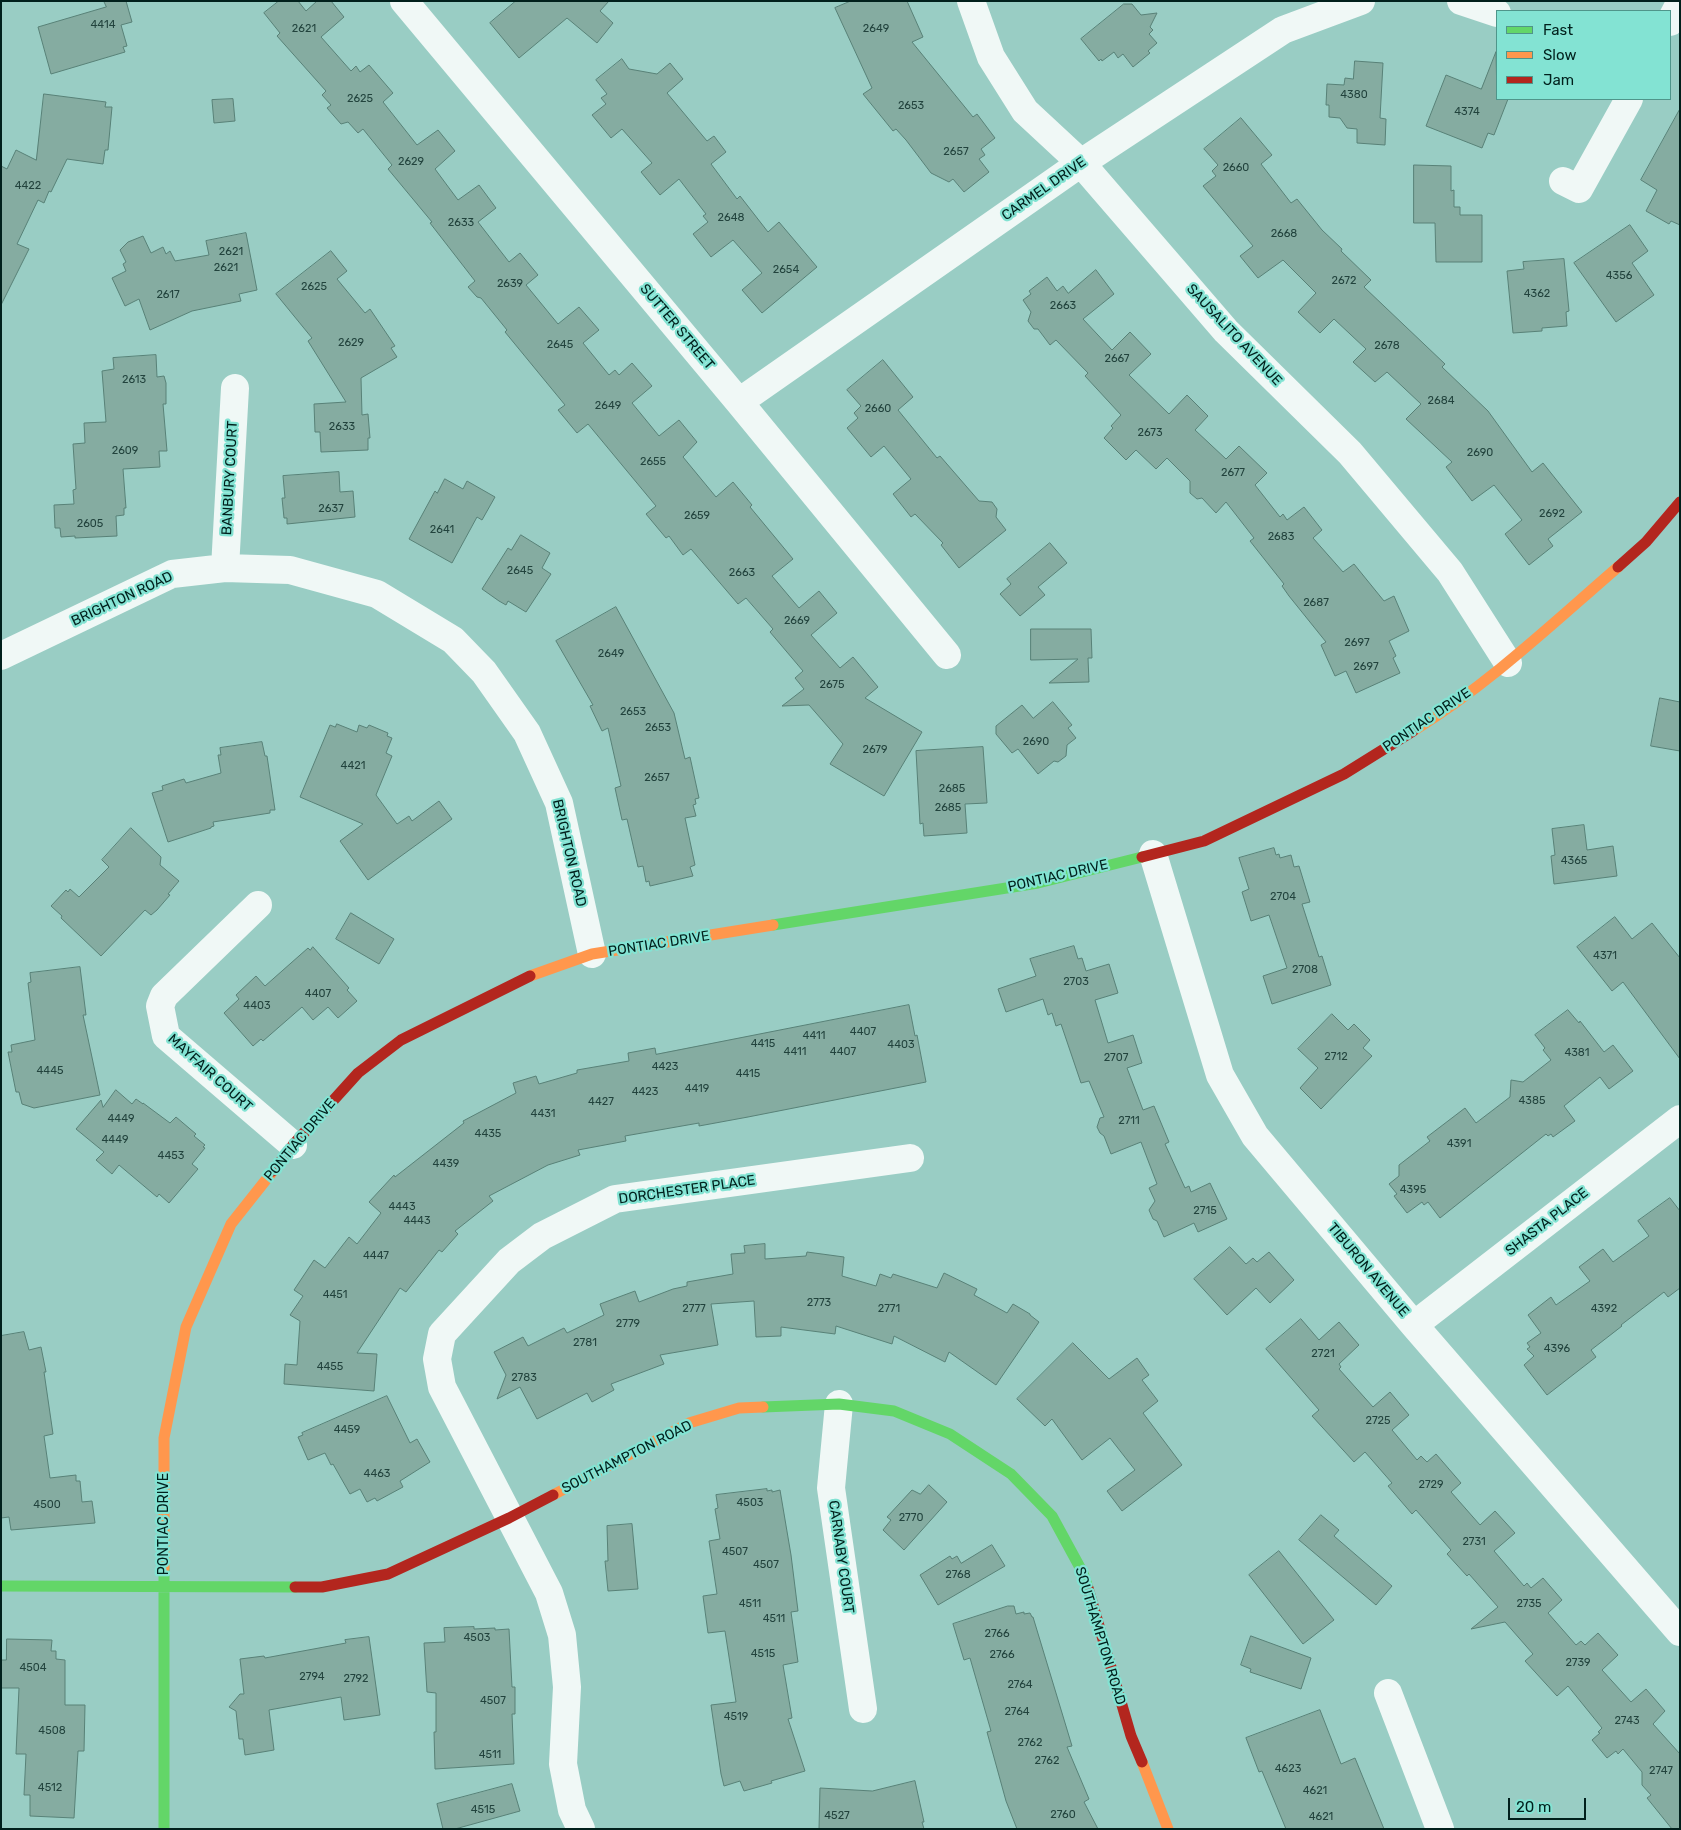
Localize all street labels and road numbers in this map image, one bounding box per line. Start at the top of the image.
street label: CARMEL DRIVE [999,154,1089,224]
street label: SUTTER STREET [636,281,718,373]
street label: SAUSALITO AVENUE [1183,281,1285,389]
street label: BANBURY COURT [219,420,241,536]
street label: BRIGHTON ROAD [69,568,175,630]
street label: PONTIAC DRIVE [1380,684,1474,756]
street label: BRIGHTON ROAD [548,798,590,908]
street label: PONTIAC DRIVE [1006,856,1110,896]
street label: PONTIAC DRIVE [607,928,711,960]
street label: MAYFAIR COURT [164,1031,256,1115]
street label: PONTIAC DRIVE [261,1095,339,1185]
street label: DORCHESTER PLACE [618,1172,756,1208]
street label: SHASTA PLACE [1502,1185,1592,1259]
street label: TIBURON AVENUE [1324,1220,1412,1320]
street label: SOUTHAMPTON ROAD [559,1417,695,1497]
street label: PONTIAC DRIVE [156,1473,172,1575]
street label: CARNABY COURT [825,1499,857,1615]
street label: SOUTHAMPTON ROAD [1071,1565,1129,1707]

